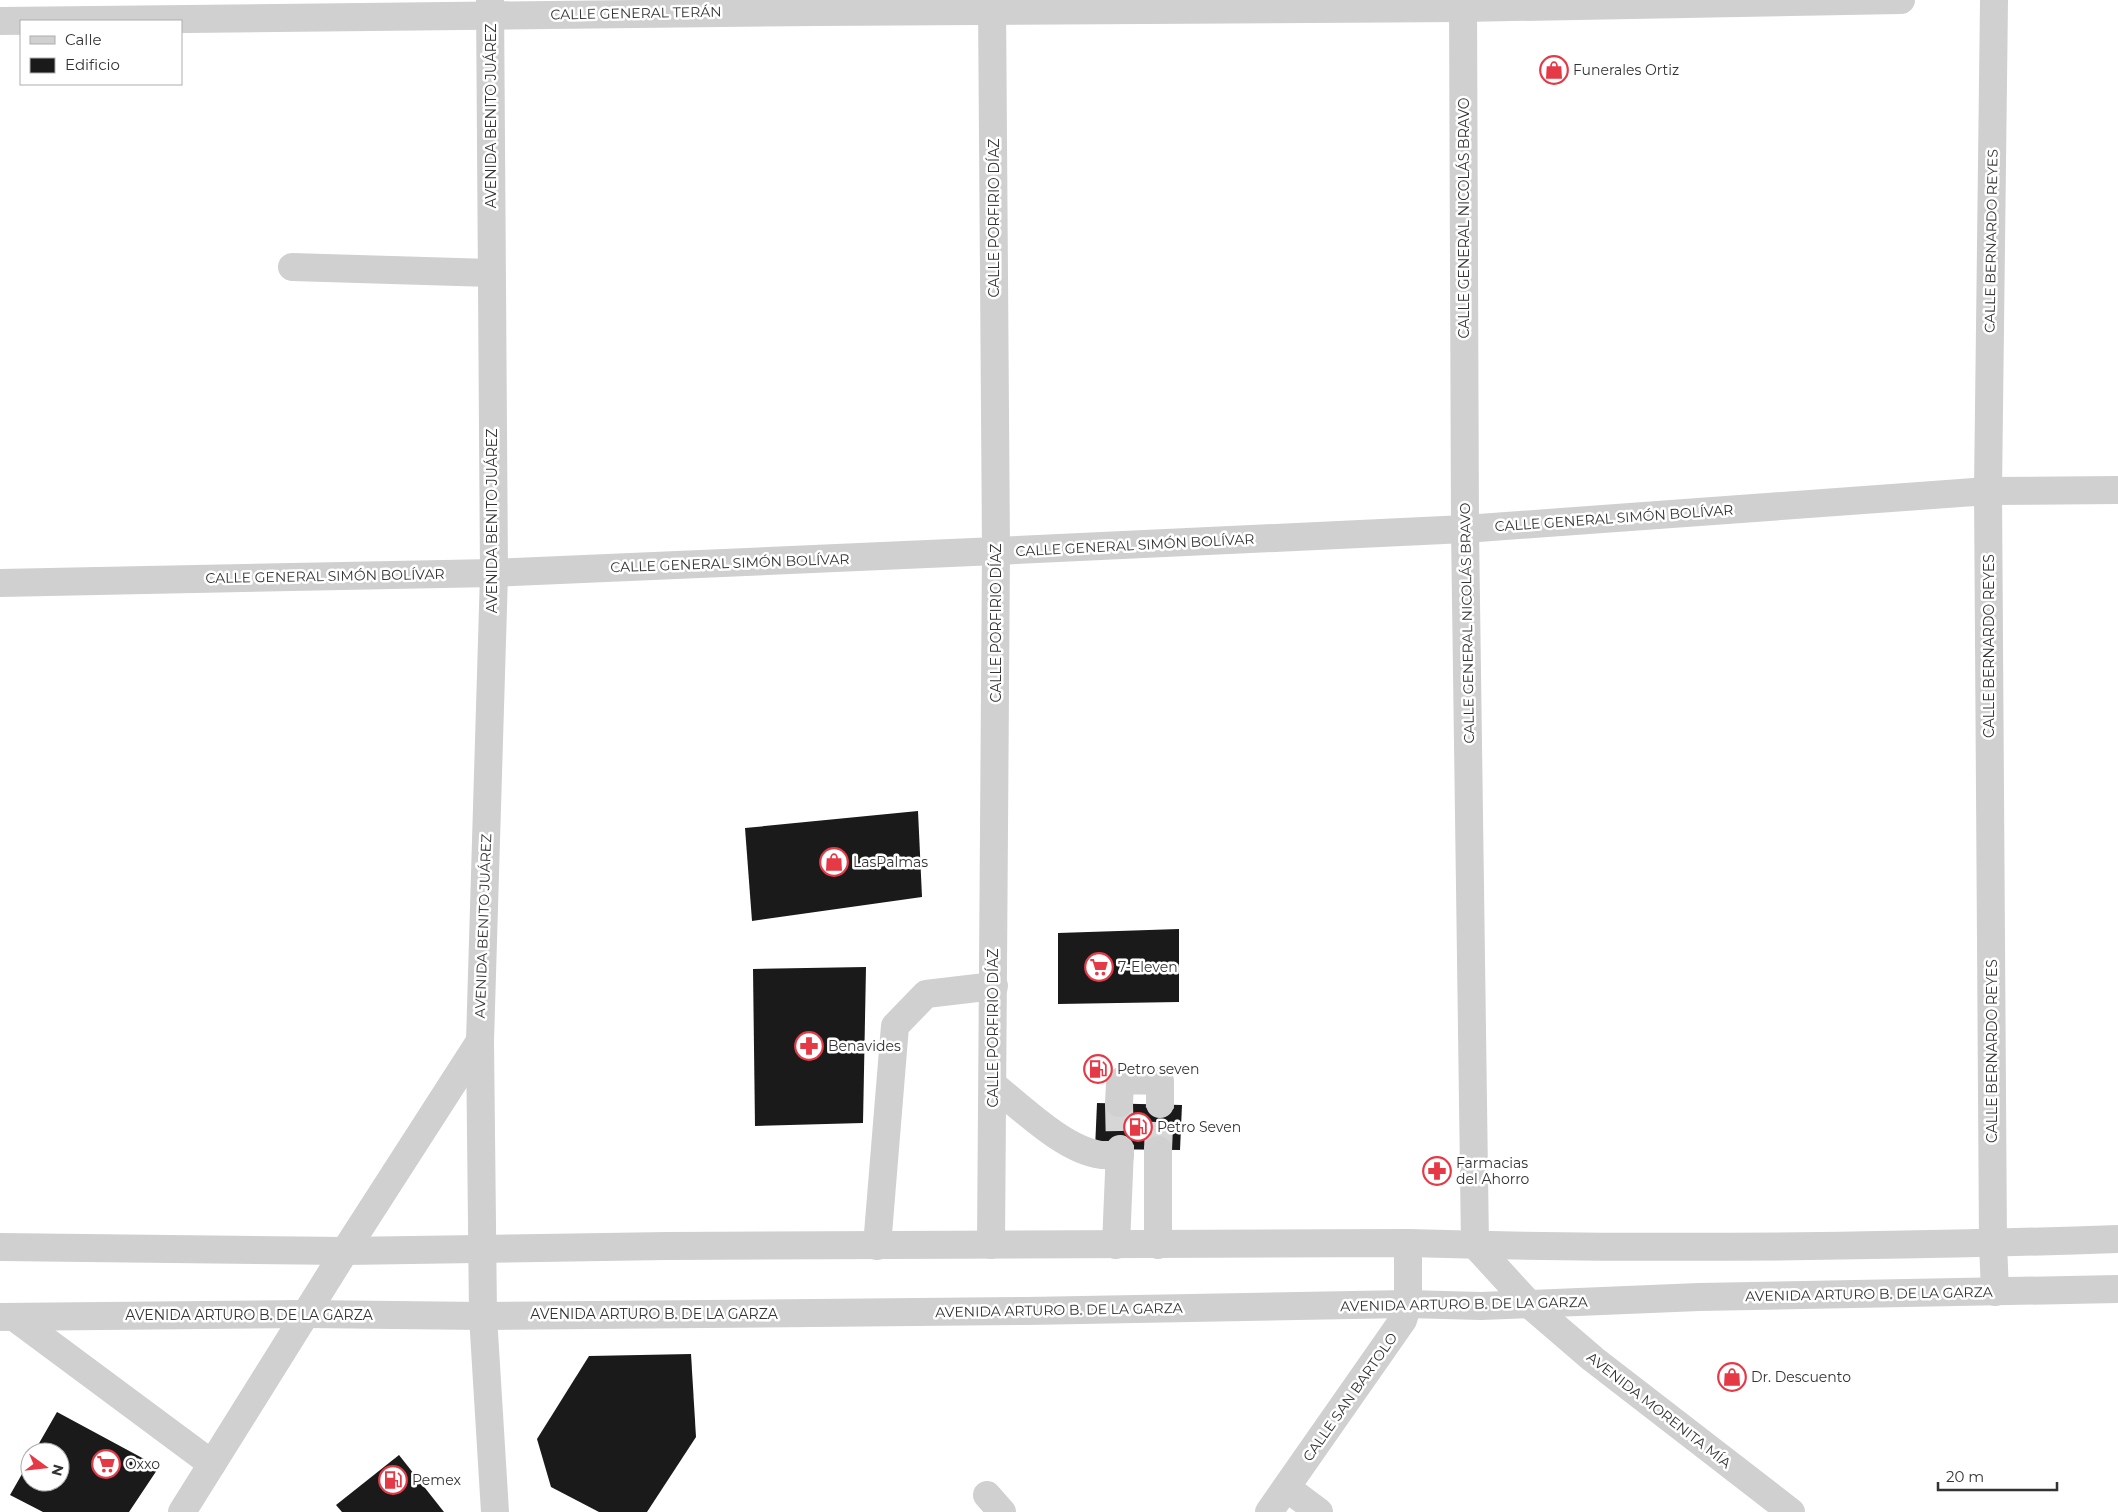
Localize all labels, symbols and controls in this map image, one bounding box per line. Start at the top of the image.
street label: CALLE GENERAL TERÁN [550,3,722,23]
legend [20,20,182,85]
street label: AVENIDA BENITO JUÁREZ [482,24,500,208]
text: Calle [65,30,102,49]
text: Edificio [65,55,120,74]
shop icon: Funerales Ortiz [1539,55,1569,85]
place label: Funerales Ortiz [1573,61,1679,79]
street label: CALLE GENERAL NICOLÁS BRAVO [1455,97,1473,339]
street label: CALLE PORFIRIO DÍAZ [985,139,1003,297]
street label: CALLE BERNARDO REYES [1980,149,2002,333]
street label: AVENIDA BENITO JUÁREZ [483,429,501,613]
street label: CALLE GENERAL SIMÓN BOLÍVAR [1494,501,1734,535]
street label: CALLE GENERAL NICOLÁS BRAVO [1456,502,1478,744]
street label: CALLE GENERAL SIMÓN BOLÍVAR [1015,530,1255,560]
street label: CALLE PORFIRIO DÍAZ [987,544,1005,702]
street label: CALLE GENERAL SIMÓN BOLÍVAR [610,550,850,576]
street label: CALLE BERNARDO REYES [1980,554,1998,738]
street label: CALLE GENERAL SIMÓN BOLÍVAR [205,565,445,587]
street label: AVENIDA BENITO JUÁREZ [471,833,495,1019]
shop icon: LasPalmas [819,847,849,877]
place label: LasPalmas [853,853,928,871]
street label: CALLE PORFIRIO DÍAZ [984,949,1002,1107]
supermarket icon: 7-Eleven [1084,952,1114,982]
place label: 7-Eleven [1118,958,1178,976]
street label: CALLE BERNARDO REYES [1983,959,2001,1143]
pharmacy icon: Benavides [794,1031,824,1061]
place label: Benavides [828,1037,901,1055]
fuel station icon: Petro seven [1083,1054,1113,1084]
place label: Petro seven [1117,1060,1199,1078]
fuel station icon: Petro Seven [1123,1112,1153,1142]
place label: Petro Seven [1157,1118,1241,1136]
place label: Farmacias del Ahorro [1456,1154,1530,1188]
pharmacy icon: Farmacias del Ahorro [1422,1156,1452,1186]
street label: AVENIDA ARTURO B. DE LA GARZA [1745,1283,1994,1305]
street label: AVENIDA ARTURO B. DE LA GARZA [1340,1293,1589,1315]
street label: AVENIDA ARTURO B. DE LA GARZA [935,1299,1184,1321]
street label: AVENIDA ARTURO B. DE LA GARZA [530,1305,779,1323]
street label: AVENIDA ARTURO B. DE LA GARZA [125,1306,374,1324]
street label: CALLE SAN BARTOLO [1299,1329,1401,1465]
street label: AVENIDA MORENITA MÍA [1583,1348,1736,1473]
shop icon: Dr. Descuento [1717,1362,1747,1392]
place label: Dr. Descuento [1751,1368,1851,1386]
north arrow [20,1442,70,1492]
supermarket icon: Oxxo [91,1449,121,1479]
place label: Oxxo [125,1455,160,1473]
scale bar [1938,1460,2057,1492]
text: N [47,1463,68,1478]
fuel station icon: Pemex [378,1465,408,1495]
text: 20 m [1946,1467,1984,1486]
place label: Pemex [412,1471,461,1489]

